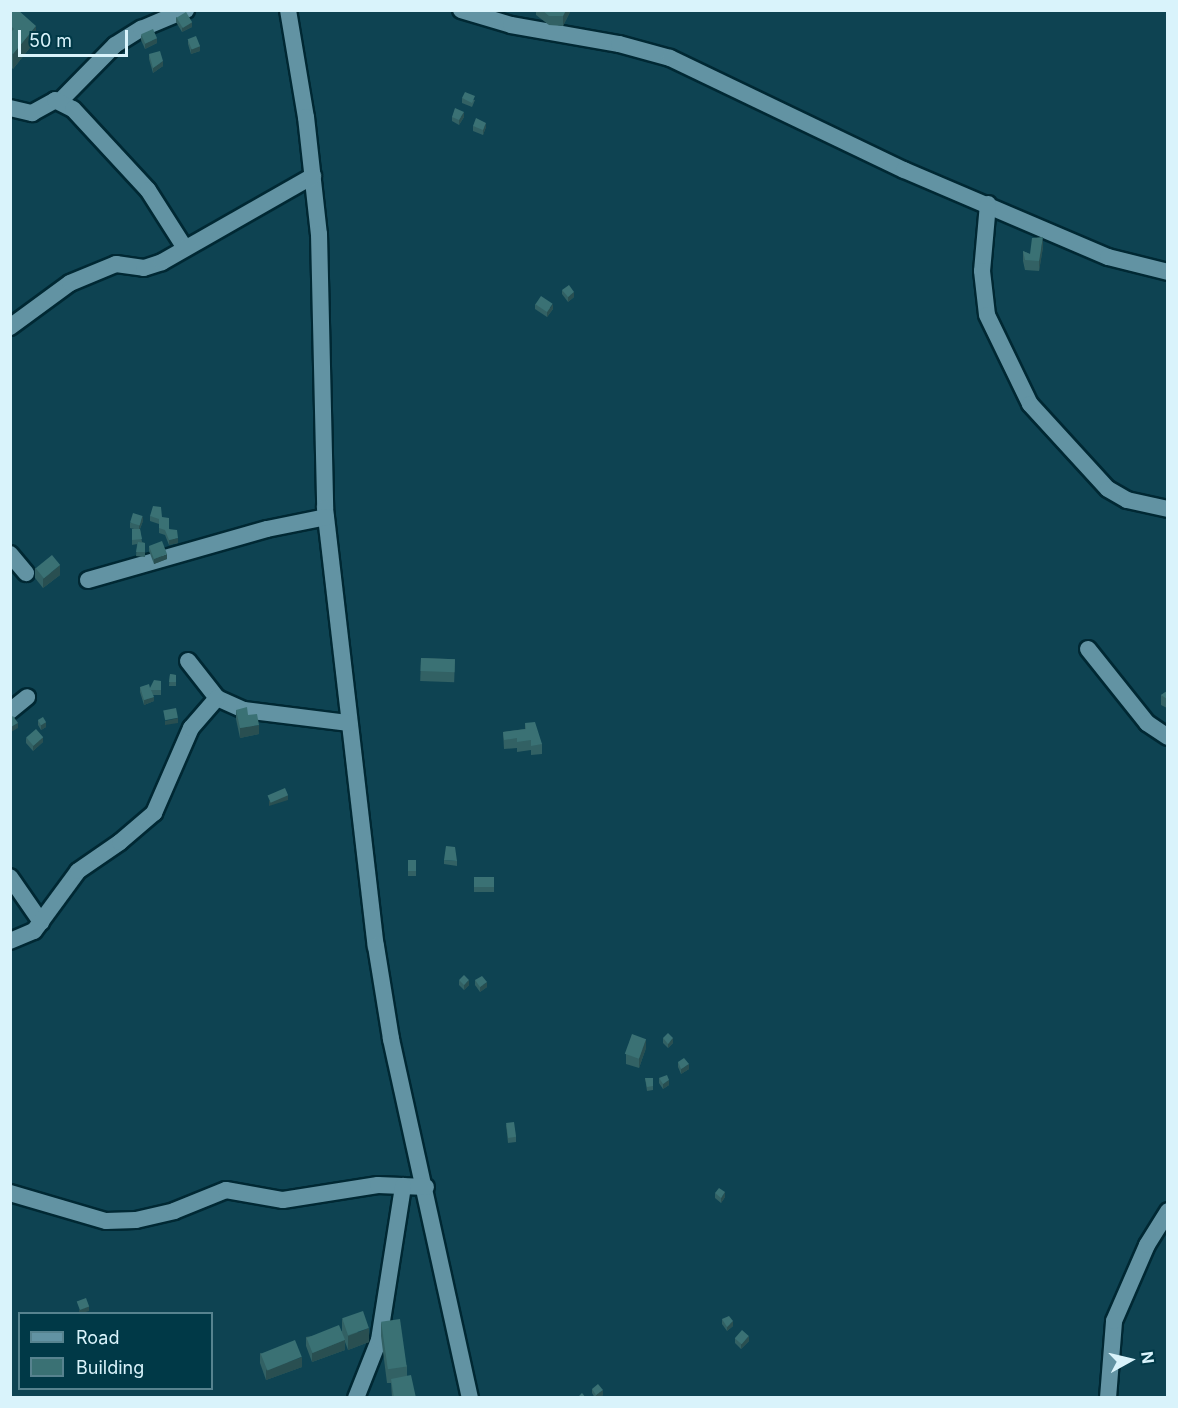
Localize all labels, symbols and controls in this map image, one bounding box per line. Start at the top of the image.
scale bar [21,18,130,56]
text: 50 m [29,30,72,51]
legend [18,1312,213,1390]
text: Road [76,1327,119,1348]
north arrow [1100,1330,1160,1390]
text: N [1137,1350,1159,1365]
text: Building [76,1357,144,1378]

